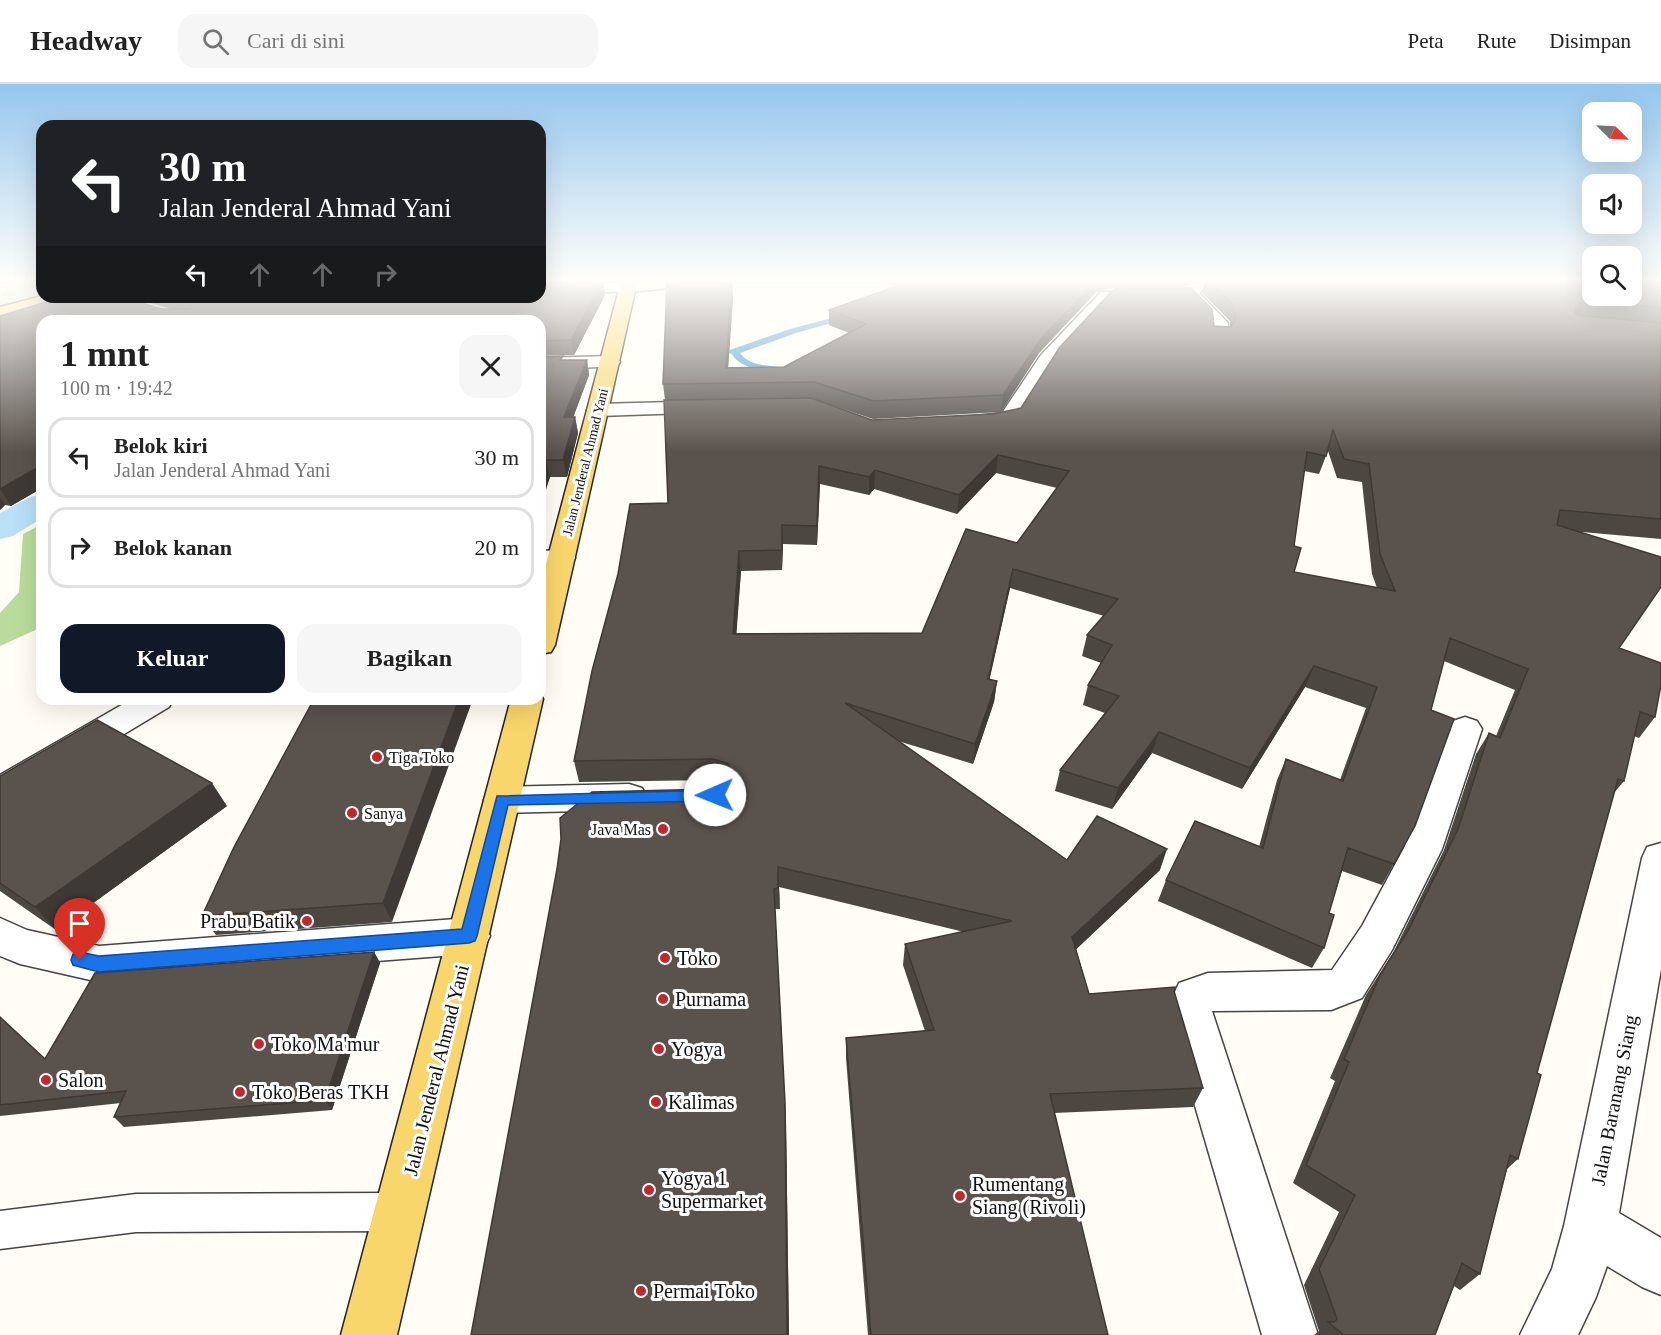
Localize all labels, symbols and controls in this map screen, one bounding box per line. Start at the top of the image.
search box [178,14,598,68]
text: Headway [30,25,142,56]
icon: search [199,25,232,58]
text: Cari di sini [247,28,345,53]
text: Peta [1408,29,1444,53]
text: Rute [1477,29,1516,53]
text: Disimpan [1549,29,1631,53]
north arrow [1582,102,1642,162]
map controls [1582,102,1642,306]
icon: left [60,144,138,222]
text: 30 m [159,144,247,190]
button: sound [1582,174,1642,234]
text: Jalan Jenderal Ahmad Yani [159,193,451,223]
button: search [1582,246,1642,306]
icon: left [180,258,213,291]
icon: ahead [243,258,276,291]
icon: ahead [306,258,339,291]
icon: right [369,258,402,291]
text: 1 mnt [60,334,149,374]
button: close [459,335,522,398]
text: 100 m · 19:42 [60,377,173,399]
street label: Jalan Jenderal Ahmad Yani [560,387,611,538]
text: Belok kiri [114,433,208,458]
icon: left [63,441,96,474]
text: 30 m [474,445,519,470]
text: Jalan Jenderal Ahmad Yani [114,459,331,481]
icon: right [63,531,96,564]
text: Belok kanan [114,535,232,560]
text: 20 m [474,535,519,560]
button: Keluar [60,624,285,693]
button: Bagikan [297,624,522,693]
place label: Tiga Toko [389,749,454,767]
marker: Tiga Toko [370,750,384,764]
position arrow [683,763,747,827]
place label: Sanya [364,805,403,823]
marker: Sanya [345,806,359,820]
place label: Java Mas [591,821,651,838]
marker: Java Mas [656,822,670,836]
pin [54,898,105,960]
icon: arrive [63,907,96,940]
place label: Prabu Batik [200,910,295,932]
marker: Prabu Batik [300,914,314,928]
place label: Toko [677,947,718,969]
marker: Toko [658,951,672,965]
street label: Jalan Jenderal Ahmad Yani [399,962,473,1178]
place label: Purnama [675,988,746,1010]
marker: Purnama [656,992,670,1006]
street label: Jalan Baranang Siang [1587,1013,1642,1187]
place label: Toko Ma'mur [271,1033,380,1055]
marker: Toko Ma'mur [252,1037,266,1051]
place label: Yogya [671,1038,722,1061]
marker: Yogya [652,1042,666,1056]
place label: Salon [58,1069,104,1091]
marker: Salon [39,1073,53,1087]
place label: Toko Beras TKH [252,1081,389,1103]
marker: Toko Beras TKH [233,1085,247,1099]
place label: Kalimas [668,1091,735,1113]
marker: Kalimas [649,1095,663,1109]
place label: Yogya 1 Supermarket [661,1167,764,1213]
place label: Rumentang Siang (Rivoli) [972,1173,1086,1219]
marker: Yogya 1 Supermarket [642,1183,656,1197]
marker: Rumentang Siang (Rivoli) [953,1189,967,1203]
place label: Permai Toko [653,1280,755,1302]
marker: Permai Toko [634,1284,648,1298]

